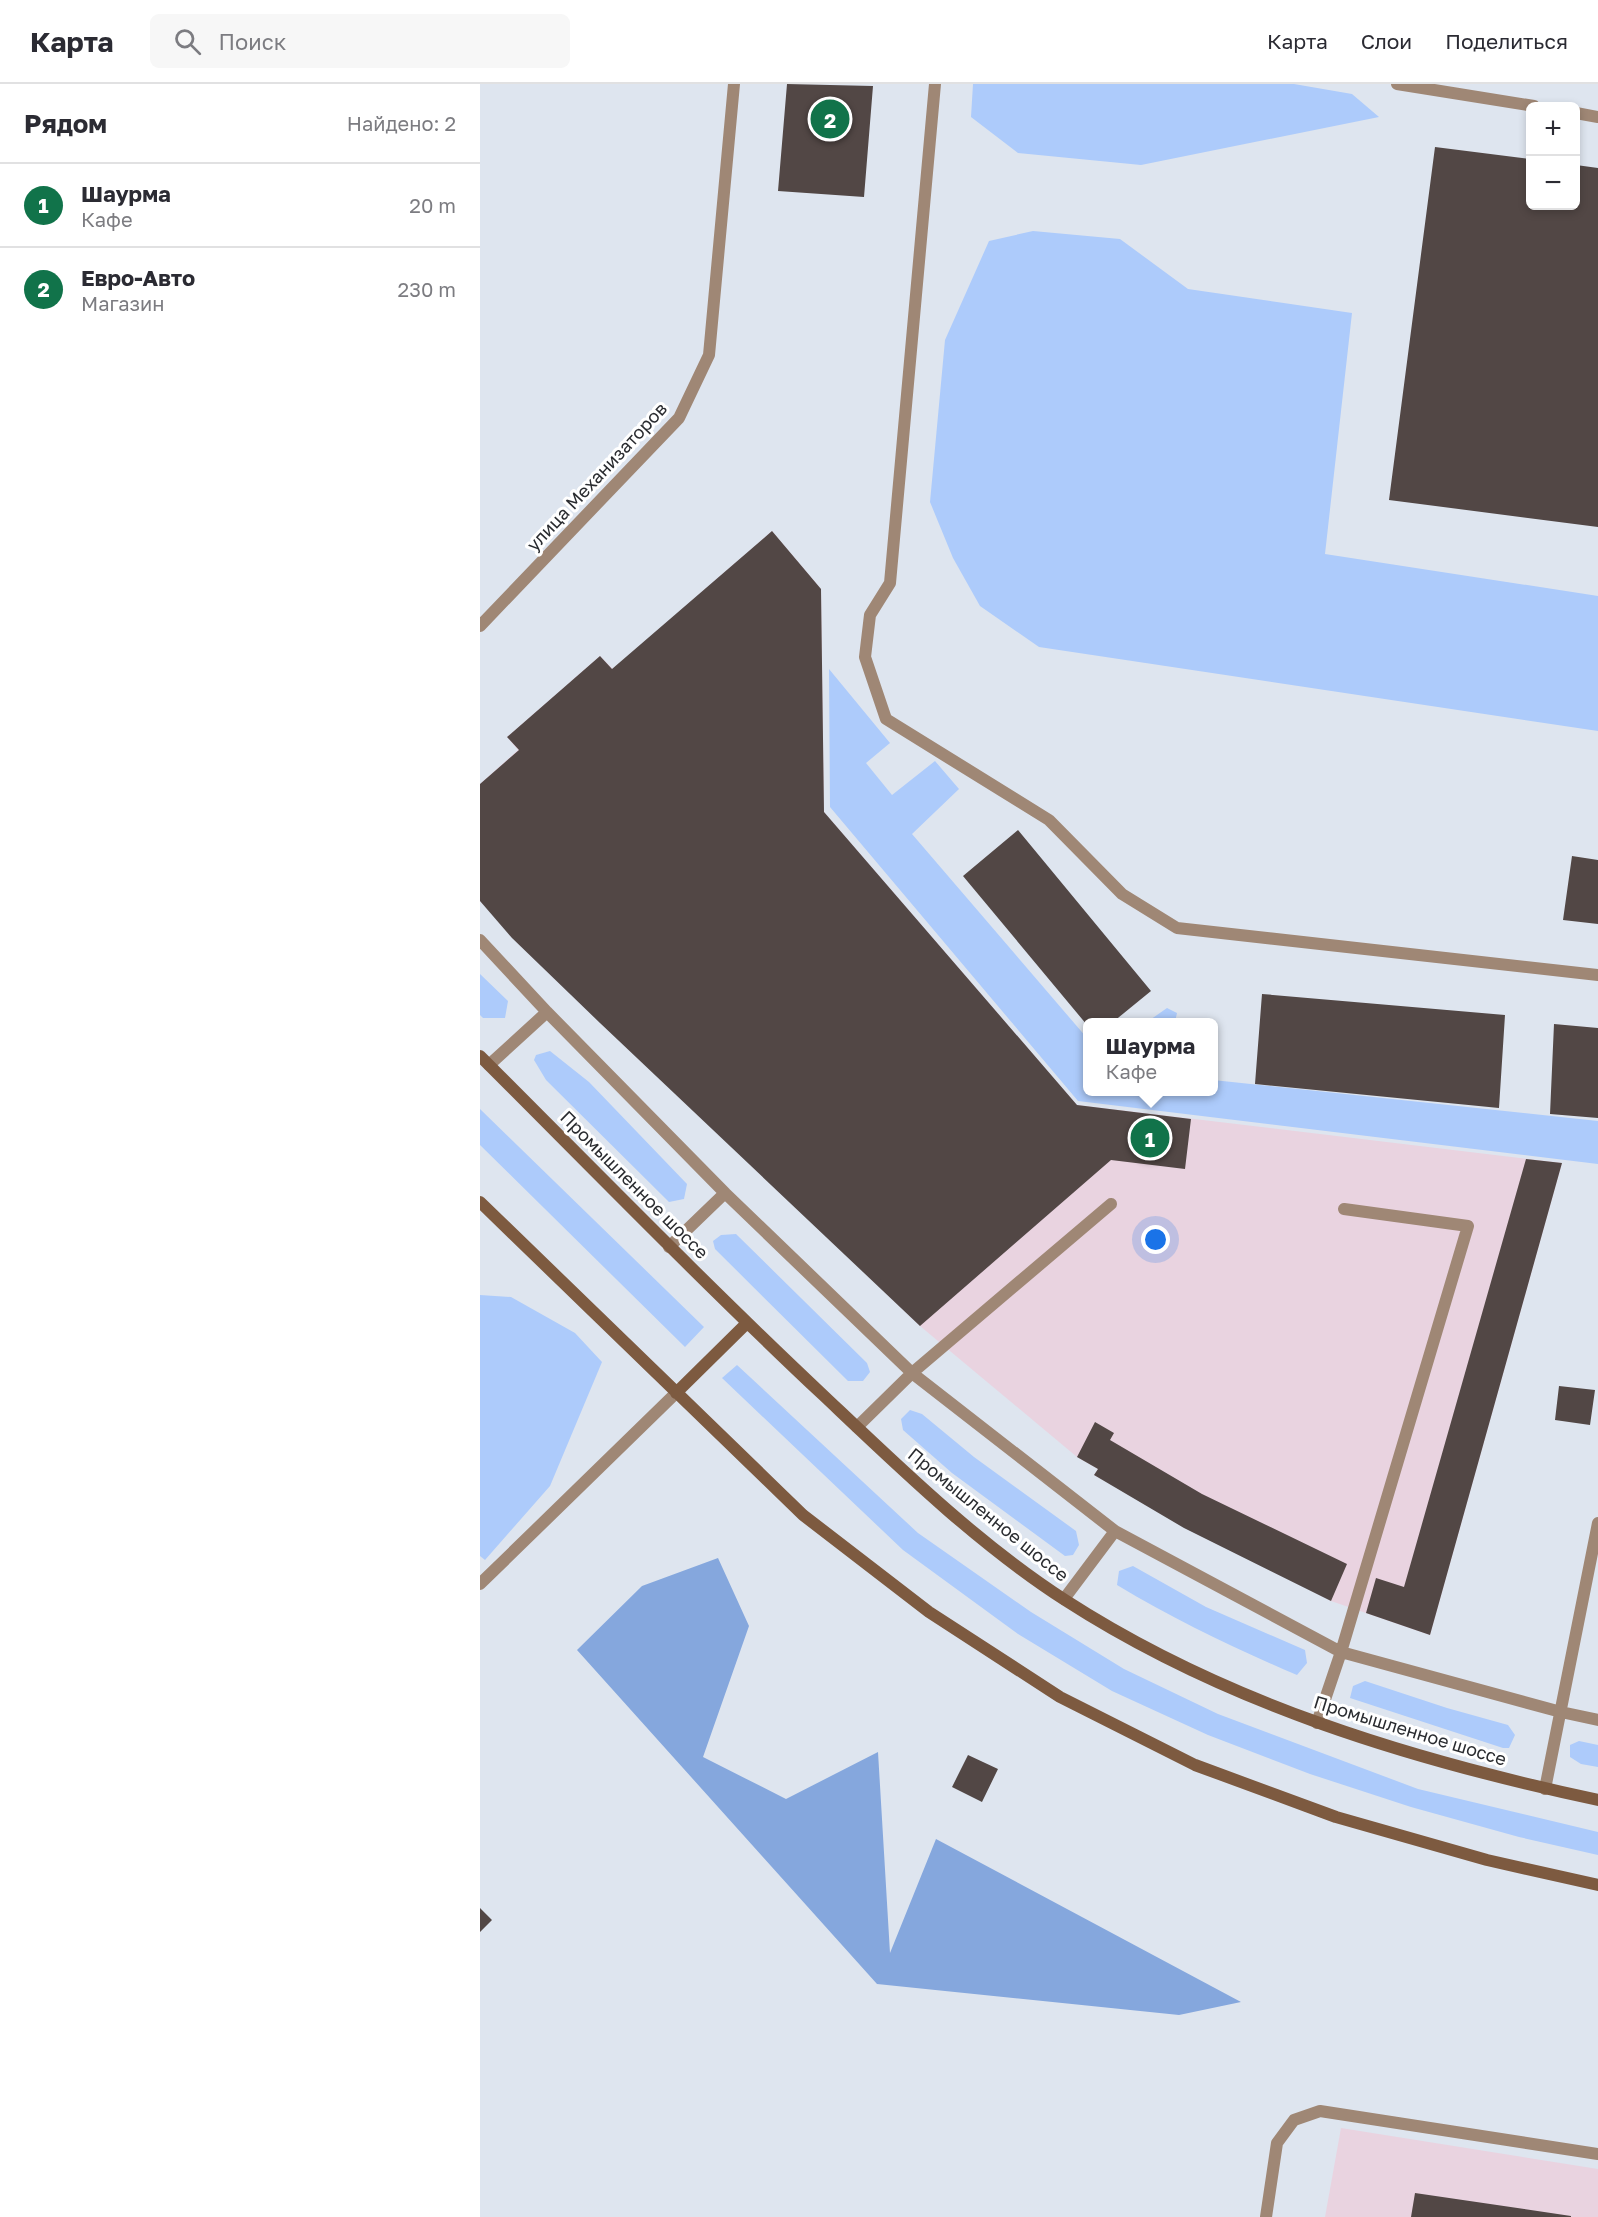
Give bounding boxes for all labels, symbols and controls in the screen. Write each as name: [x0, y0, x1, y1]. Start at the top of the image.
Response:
search box: [150, 14, 570, 68]
text: Карта: [30, 25, 114, 58]
icon: search: [171, 25, 204, 58]
text: Поиск: [219, 28, 286, 55]
text: Карта: [1267, 28, 1328, 54]
text: Слои: [1361, 28, 1412, 54]
text: Поделиться: [1445, 28, 1568, 54]
pin: 2: [810, 96, 850, 141]
map controls: [1526, 102, 1580, 210]
button: +: [1526, 102, 1580, 156]
text: Рядом: [24, 108, 107, 139]
text: Найдено: 2: [347, 111, 456, 135]
button: −: [1526, 156, 1580, 210]
text: Шаурма: [81, 180, 171, 207]
text: 1: [38, 193, 49, 217]
text: 20 m: [409, 193, 456, 217]
text: Кафе: [81, 207, 133, 231]
text: Евро-Авто: [81, 264, 195, 291]
text: 2: [37, 277, 50, 301]
text: 230 m: [398, 277, 456, 301]
text: Магазин: [81, 291, 165, 315]
street label: улица Механизаторов: [522, 397, 671, 555]
popup: [1083, 1018, 1218, 1096]
text: Шаурма: [1106, 1032, 1195, 1059]
text: Кафе: [1106, 1059, 1157, 1083]
street label: Промышленное шоссе: [556, 1106, 713, 1263]
pin: 1: [1130, 1116, 1170, 1160]
your location: [1141, 1225, 1170, 1254]
street label: Промышленное шоссе: [904, 1443, 1073, 1586]
street label: Промышленное шоссе: [1311, 1690, 1509, 1770]

